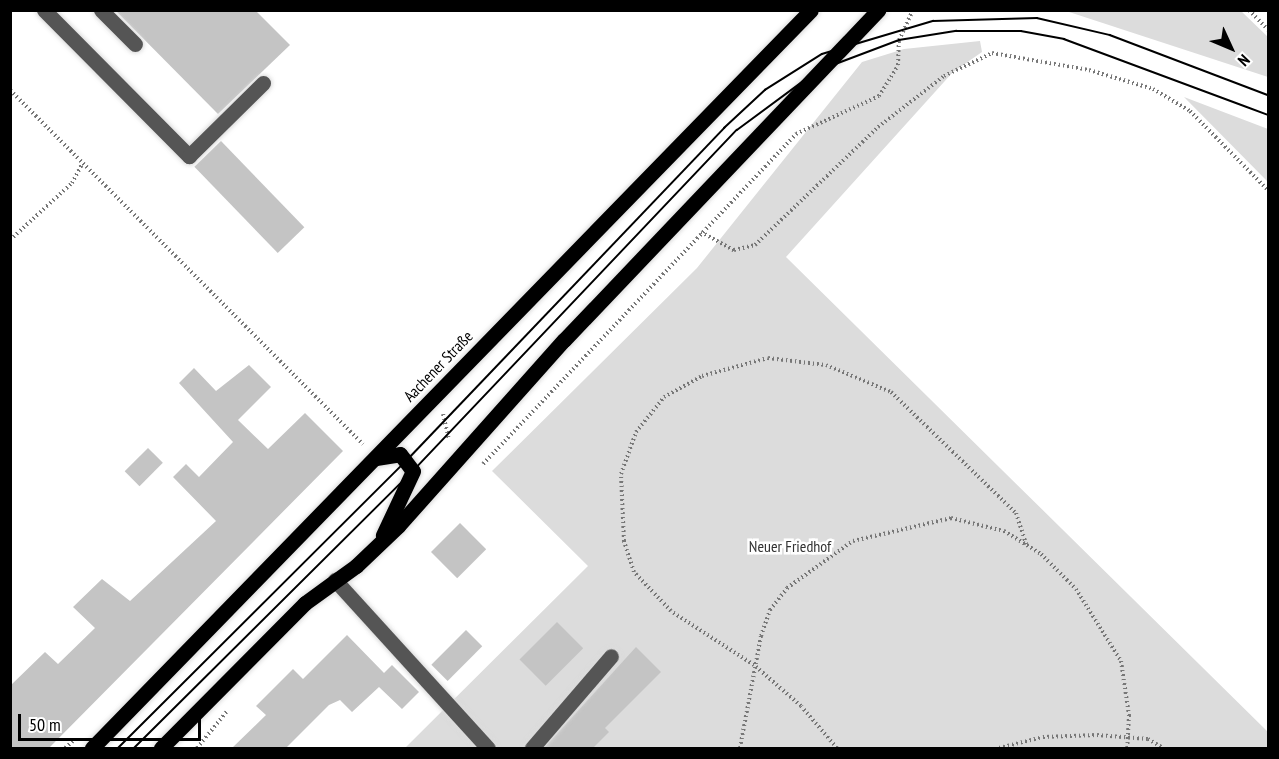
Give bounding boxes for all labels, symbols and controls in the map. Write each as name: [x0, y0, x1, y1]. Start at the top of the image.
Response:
north arrow: [1201, 18, 1261, 78]
text: N: [1234, 50, 1254, 71]
street label: Aachener Straße: [399, 327, 477, 405]
park label: Neuer Friedhof: [749, 536, 831, 556]
scale bar: [21, 702, 204, 740]
text: 50 m: [29, 713, 61, 736]

